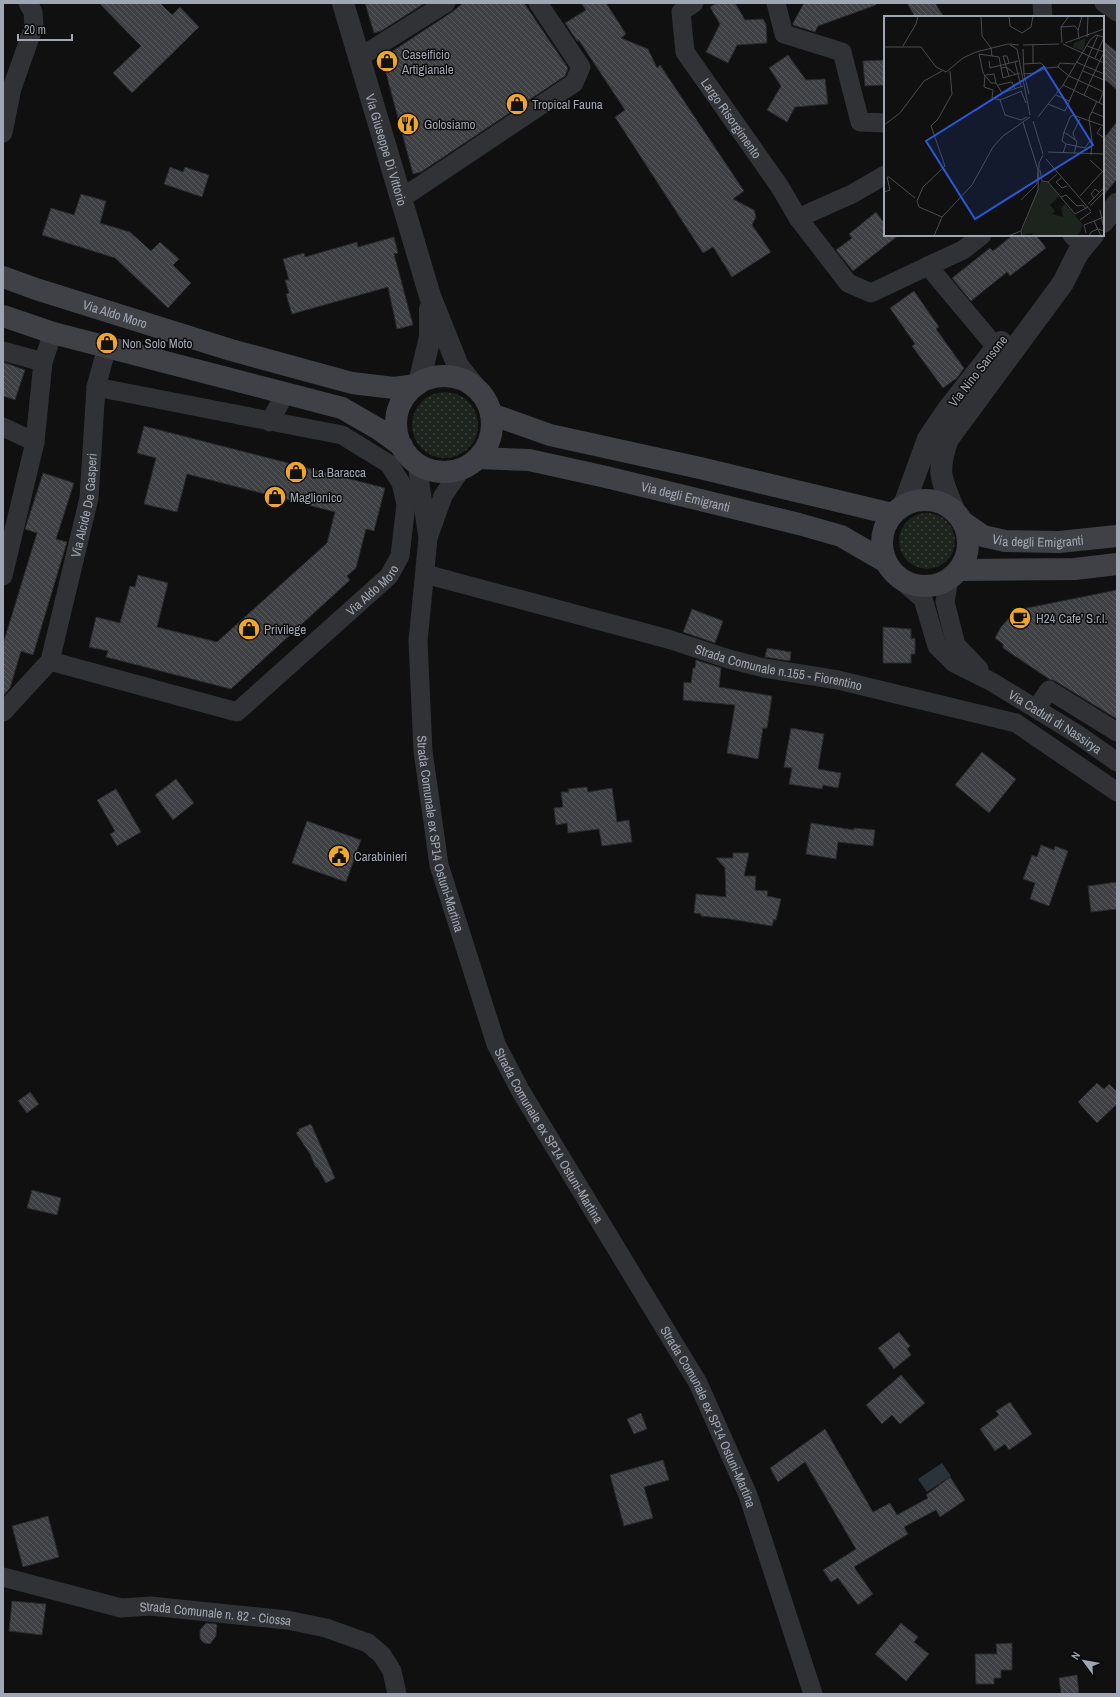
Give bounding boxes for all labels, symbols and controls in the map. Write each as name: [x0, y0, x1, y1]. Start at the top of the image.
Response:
scale bar: [18, 16, 72, 42]
inset map: [884, 16, 1104, 236]
text: 20 m: [24, 22, 46, 38]
place label: Caseificio Artigianale: [401, 46, 454, 78]
shop icon: Caseificio Artigianale: [374, 48, 400, 74]
street label: Largo Risorgimento: [698, 75, 766, 162]
shop icon: Tropical Fauna: [504, 91, 530, 117]
street label: Via Giuseppe Di Vittorio: [362, 92, 411, 208]
place label: Tropical Fauna: [532, 96, 603, 113]
restaurant icon: Golosiamo: [395, 111, 421, 137]
place label: Golosiamo: [424, 116, 476, 133]
street label: Via Aldo Moro: [81, 296, 150, 332]
shop icon: Non Solo Moto: [94, 330, 120, 356]
street label: Via Nino Sansone: [945, 332, 1011, 410]
place label: Non Solo Moto: [122, 335, 193, 352]
street label: Via Alcide De Gasperi: [67, 453, 100, 559]
shop icon: La Baracca: [283, 459, 309, 485]
place label: La Baracca: [312, 464, 366, 481]
street label: Via degli Emigranti: [639, 477, 732, 515]
shop icon: Maglionico: [262, 484, 288, 510]
place label: Maglionico: [290, 489, 342, 506]
street label: Via degli Emigranti: [991, 530, 1084, 551]
street label: Via Aldo Moro: [342, 562, 402, 619]
cafe icon: H24 Cafe' S.r.l.: [1007, 605, 1033, 631]
place label: H24 Cafe' S.r.l.: [1036, 610, 1107, 627]
shop icon: Privilege: [236, 616, 262, 642]
place label: Privilege: [264, 621, 306, 638]
street label: Strada Comunale n.155 - Fiorentino: [693, 640, 864, 694]
street label: Via Caduti di Nassirya: [1005, 686, 1105, 757]
street label: Strada Comunale ex SP14 Ostuni-Martina: [414, 735, 468, 934]
public building icon: Carabinieri: [326, 843, 352, 869]
place label: Carabinieri: [354, 848, 407, 865]
street label: Strada Comunale ex SP14 Ostuni-Martina: [491, 1045, 607, 1226]
street label: Strada Comunale ex SP14 Ostuni-Martina: [657, 1323, 760, 1510]
street label: Strada Comunale n. 82 - Ciossa: [139, 1597, 293, 1629]
north arrow: [1064, 1641, 1104, 1681]
text: N: [1068, 1649, 1083, 1662]

